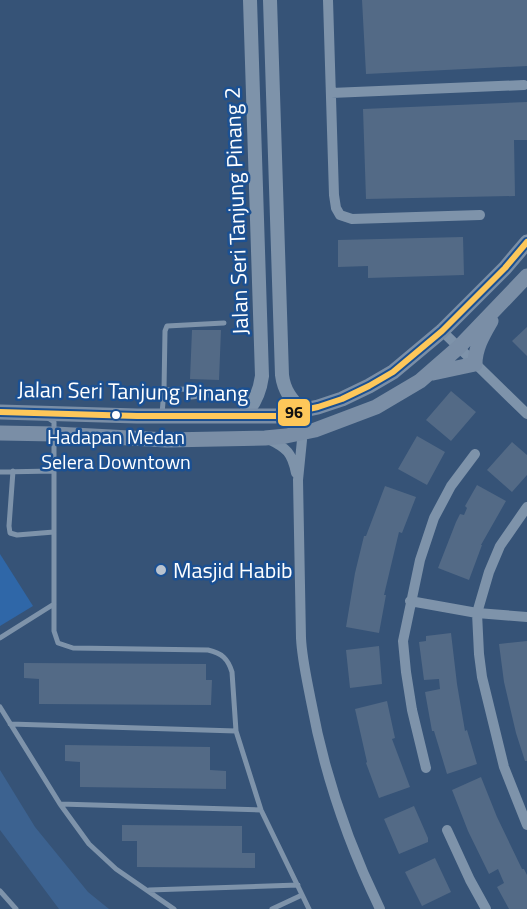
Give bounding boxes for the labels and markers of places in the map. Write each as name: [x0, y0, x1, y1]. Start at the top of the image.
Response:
marker: Hadapan Medan Selera Downtown: [110, 409, 122, 421]
place label: Hadapan Medan Selera Downtown: [41, 421, 191, 477]
place label: Masjid Habib: [173, 553, 293, 587]
marker: Masjid Habib: [154, 563, 168, 577]

